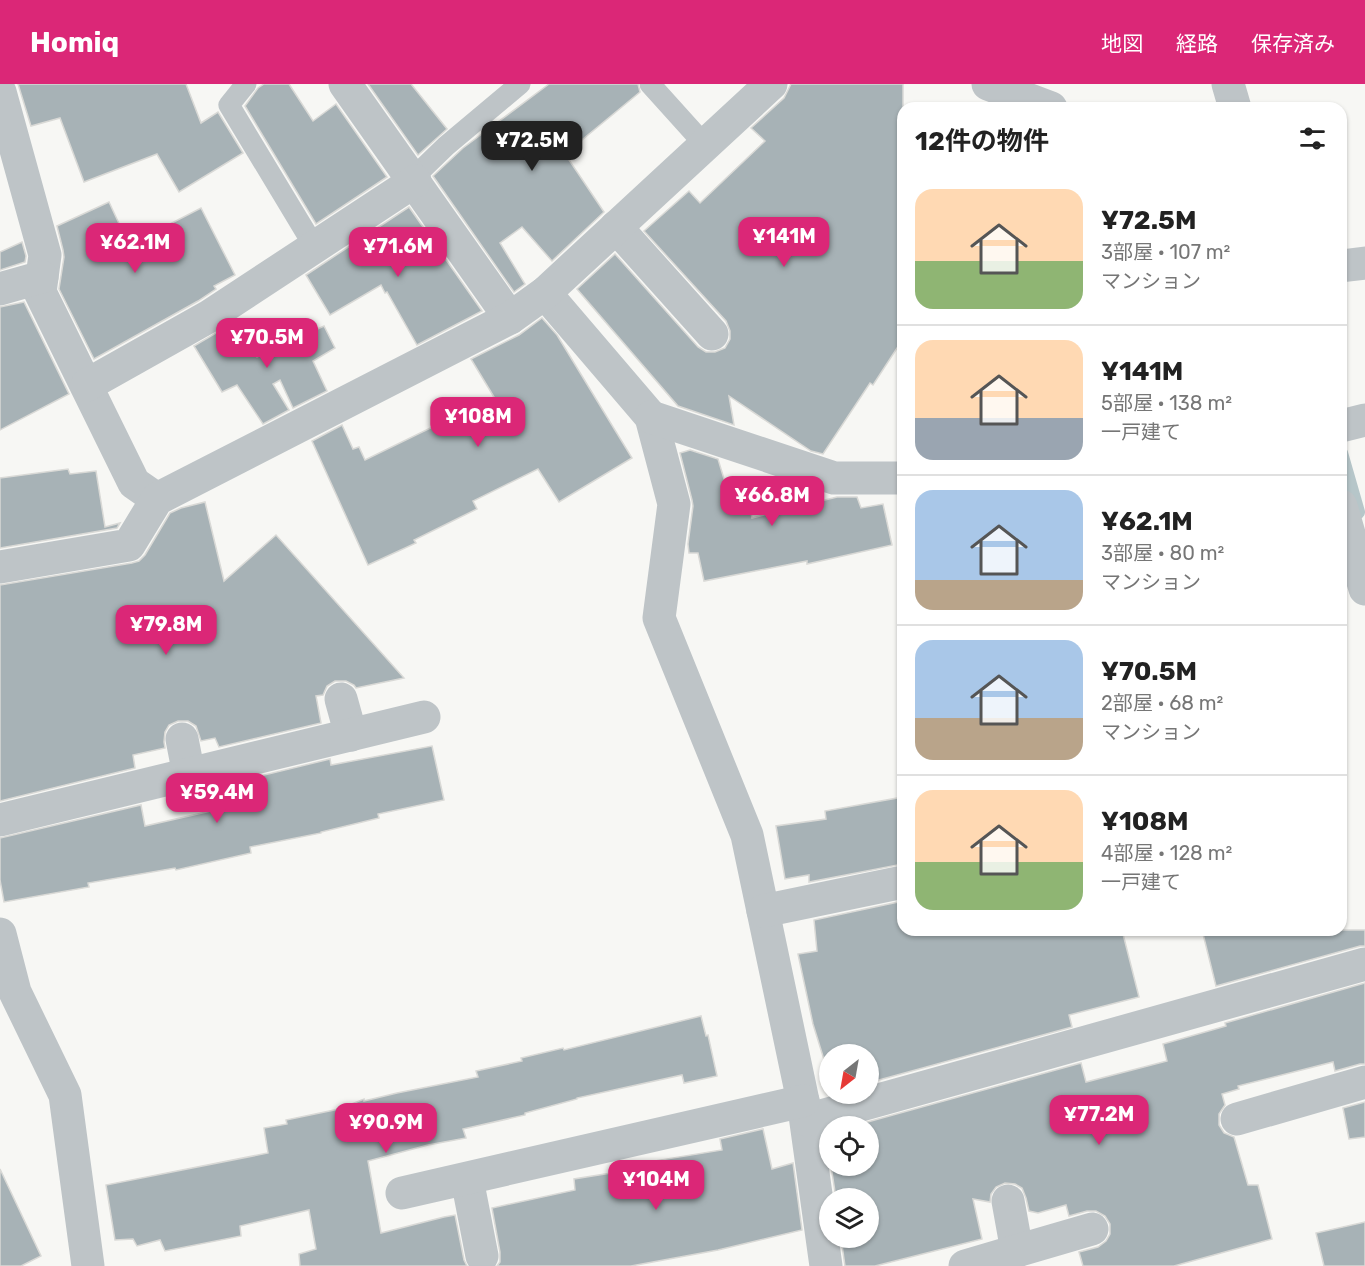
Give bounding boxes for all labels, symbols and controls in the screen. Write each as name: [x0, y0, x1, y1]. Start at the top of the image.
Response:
text: Homiq: [30, 26, 119, 59]
text: 地図: [1101, 31, 1143, 56]
text: 経路: [1176, 31, 1218, 56]
text: 保存済み: [1251, 31, 1335, 56]
pin: ¥72.5M: [483, 121, 581, 172]
icon: filters: [1296, 122, 1329, 155]
text: 12件の物件: [915, 126, 1049, 157]
text: ¥72.5M: [495, 128, 569, 152]
text: ¥72.5M: [1101, 205, 1196, 236]
icon: home: [963, 213, 1035, 285]
pin: ¥141M: [742, 217, 826, 268]
pin: ¥62.1M: [86, 223, 184, 274]
text: ¥141M: [752, 224, 816, 248]
pin: ¥71.6M: [349, 227, 447, 278]
text: ¥62.1M: [100, 230, 170, 254]
text: ¥71.6M: [363, 234, 433, 258]
text: 3部屋 · 107 m²: [1101, 240, 1230, 264]
text: マンション: [1101, 269, 1201, 293]
pin: ¥70.5M: [218, 318, 316, 369]
text: ¥70.5M: [230, 325, 304, 349]
text: ¥141M: [1101, 356, 1183, 387]
icon: home: [963, 364, 1035, 436]
text: 5部屋 · 138 m²: [1101, 391, 1232, 415]
pin: ¥108M: [436, 397, 520, 448]
text: ¥108M: [444, 404, 512, 428]
text: 一戸建て: [1101, 420, 1181, 444]
pin: ¥66.8M: [723, 476, 821, 527]
text: ¥66.8M: [734, 483, 810, 507]
text: ¥62.1M: [1101, 506, 1193, 537]
icon: home: [963, 514, 1035, 586]
text: 3部屋 · 80 m²: [1101, 541, 1224, 565]
text: マンション: [1101, 570, 1201, 594]
pin: ¥79.8M: [117, 605, 215, 656]
text: ¥79.8M: [130, 612, 202, 636]
text: ¥70.5M: [1101, 656, 1197, 687]
icon: home: [963, 664, 1035, 736]
text: 2部屋 · 68 m²: [1101, 691, 1223, 715]
text: マンション: [1101, 720, 1201, 744]
pin: ¥59.4M: [168, 773, 266, 824]
text: ¥59.4M: [180, 780, 254, 804]
text: ¥108M: [1101, 806, 1189, 837]
icon: home: [963, 814, 1035, 886]
text: 4部屋 · 128 m²: [1101, 841, 1232, 865]
text: 一戸建て: [1101, 870, 1181, 894]
north arrow: [819, 1044, 879, 1104]
map controls: [819, 1044, 879, 1248]
pin: ¥77.2M: [1050, 1095, 1148, 1146]
text: ¥77.2M: [1064, 1102, 1134, 1126]
pin: ¥90.9M: [337, 1103, 435, 1154]
text: ¥90.9M: [349, 1110, 423, 1134]
button: locate: [819, 1116, 879, 1176]
pin: ¥104M: [614, 1160, 698, 1211]
text: ¥104M: [622, 1167, 690, 1191]
button: layers: [819, 1188, 879, 1248]

